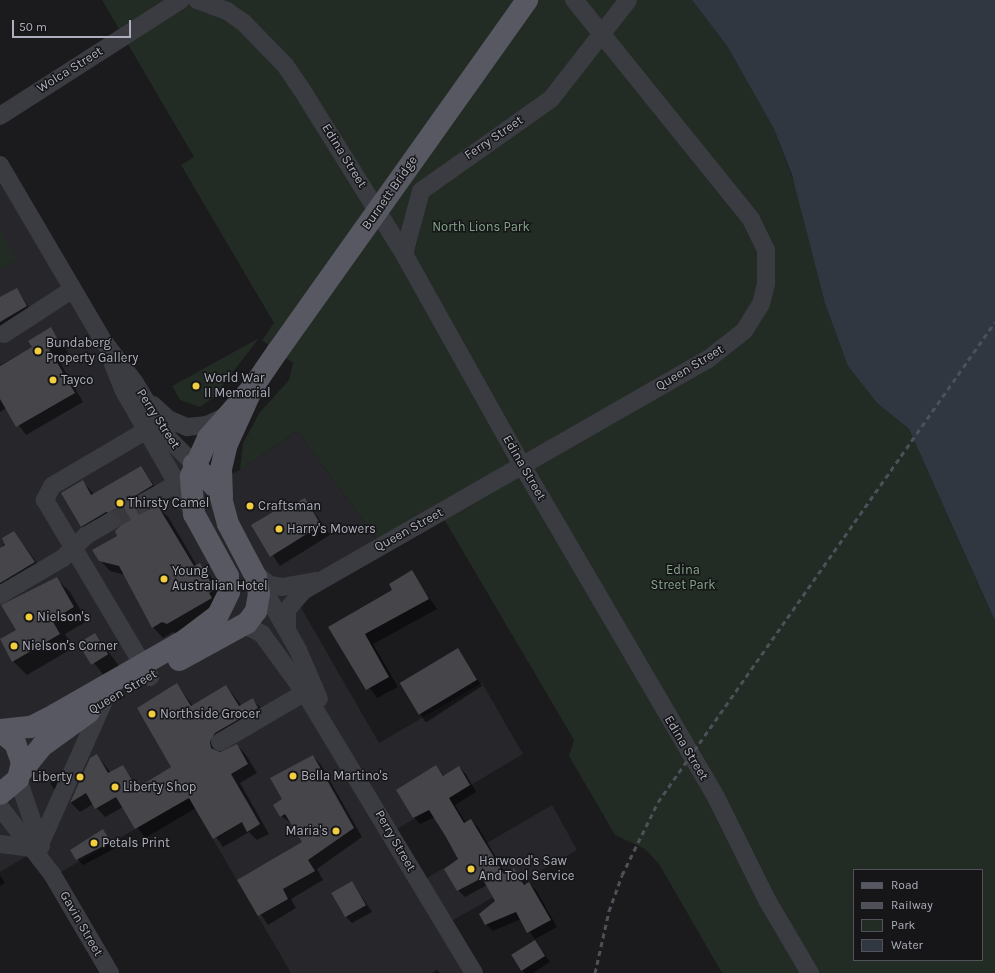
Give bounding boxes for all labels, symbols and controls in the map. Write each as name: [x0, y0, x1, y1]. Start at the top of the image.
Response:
scale bar: [14, 12, 133, 38]
text: 50 m: [19, 20, 47, 34]
street label: Wolca Street: [34, 44, 106, 96]
street label: Ferry Street: [462, 113, 526, 163]
street label: Edina Street: [318, 121, 370, 191]
street label: Burnett Bridge: [359, 153, 421, 233]
park label: North Lions Park: [432, 219, 530, 235]
place label: Bundaberg Property Gallery: [46, 336, 138, 367]
street label: Queen Street: [653, 342, 727, 394]
marker: Bundaberg Property Gallery: [33, 346, 43, 356]
place label: World War II Memorial: [204, 371, 271, 402]
place label: Tayco: [61, 372, 93, 388]
marker: Tayco: [48, 375, 58, 385]
marker: World War II Memorial: [191, 381, 201, 391]
street label: Perry Street: [133, 386, 183, 452]
street label: Edina Street: [499, 433, 549, 503]
place label: Thirsty Camel: [128, 495, 209, 511]
marker: Thirsty Camel: [115, 498, 125, 508]
place label: Craftsman: [258, 498, 321, 514]
marker: Craftsman: [245, 501, 255, 511]
street label: Queen Street: [372, 505, 446, 555]
place label: Harry's Mowers: [287, 521, 376, 537]
marker: Harry's Mowers: [274, 524, 284, 534]
park label: Edina Street Park: [650, 563, 716, 594]
place label: Young Australian Hotel: [172, 564, 268, 595]
marker: Young Australian Hotel: [159, 574, 169, 584]
place label: Nielson's: [37, 609, 90, 625]
marker: Nielson's: [24, 612, 34, 622]
place label: Nielson's Corner: [22, 638, 118, 654]
marker: Nielson's Corner: [9, 641, 19, 651]
street label: Queen Street: [86, 666, 160, 718]
place label: Northside Grocer: [160, 706, 260, 722]
marker: Northside Grocer: [147, 709, 157, 719]
street label: Edina Street: [661, 713, 711, 783]
place label: Bella Martino's: [301, 768, 388, 784]
place label: Liberty: [32, 769, 72, 785]
marker: Bella Martino's: [288, 771, 298, 781]
marker: Liberty: [75, 772, 85, 782]
place label: Liberty Shop: [123, 779, 196, 795]
marker: Liberty Shop: [110, 782, 120, 792]
street label: Perry Street: [371, 808, 419, 874]
place label: Maria's: [286, 823, 328, 839]
marker: Maria's: [331, 826, 341, 836]
place label: Petals Print: [102, 835, 170, 851]
marker: Petals Print: [89, 838, 99, 848]
place label: Harwood's Saw And Tool Service: [479, 854, 575, 885]
marker: Harwood's Saw And Tool Service: [466, 864, 476, 874]
legend: [853, 869, 983, 961]
text: Road: [891, 878, 919, 892]
street label: Gavin Street: [56, 889, 106, 959]
text: Railway: [891, 898, 933, 912]
text: Park: [891, 918, 915, 932]
text: Water: [891, 938, 923, 952]

